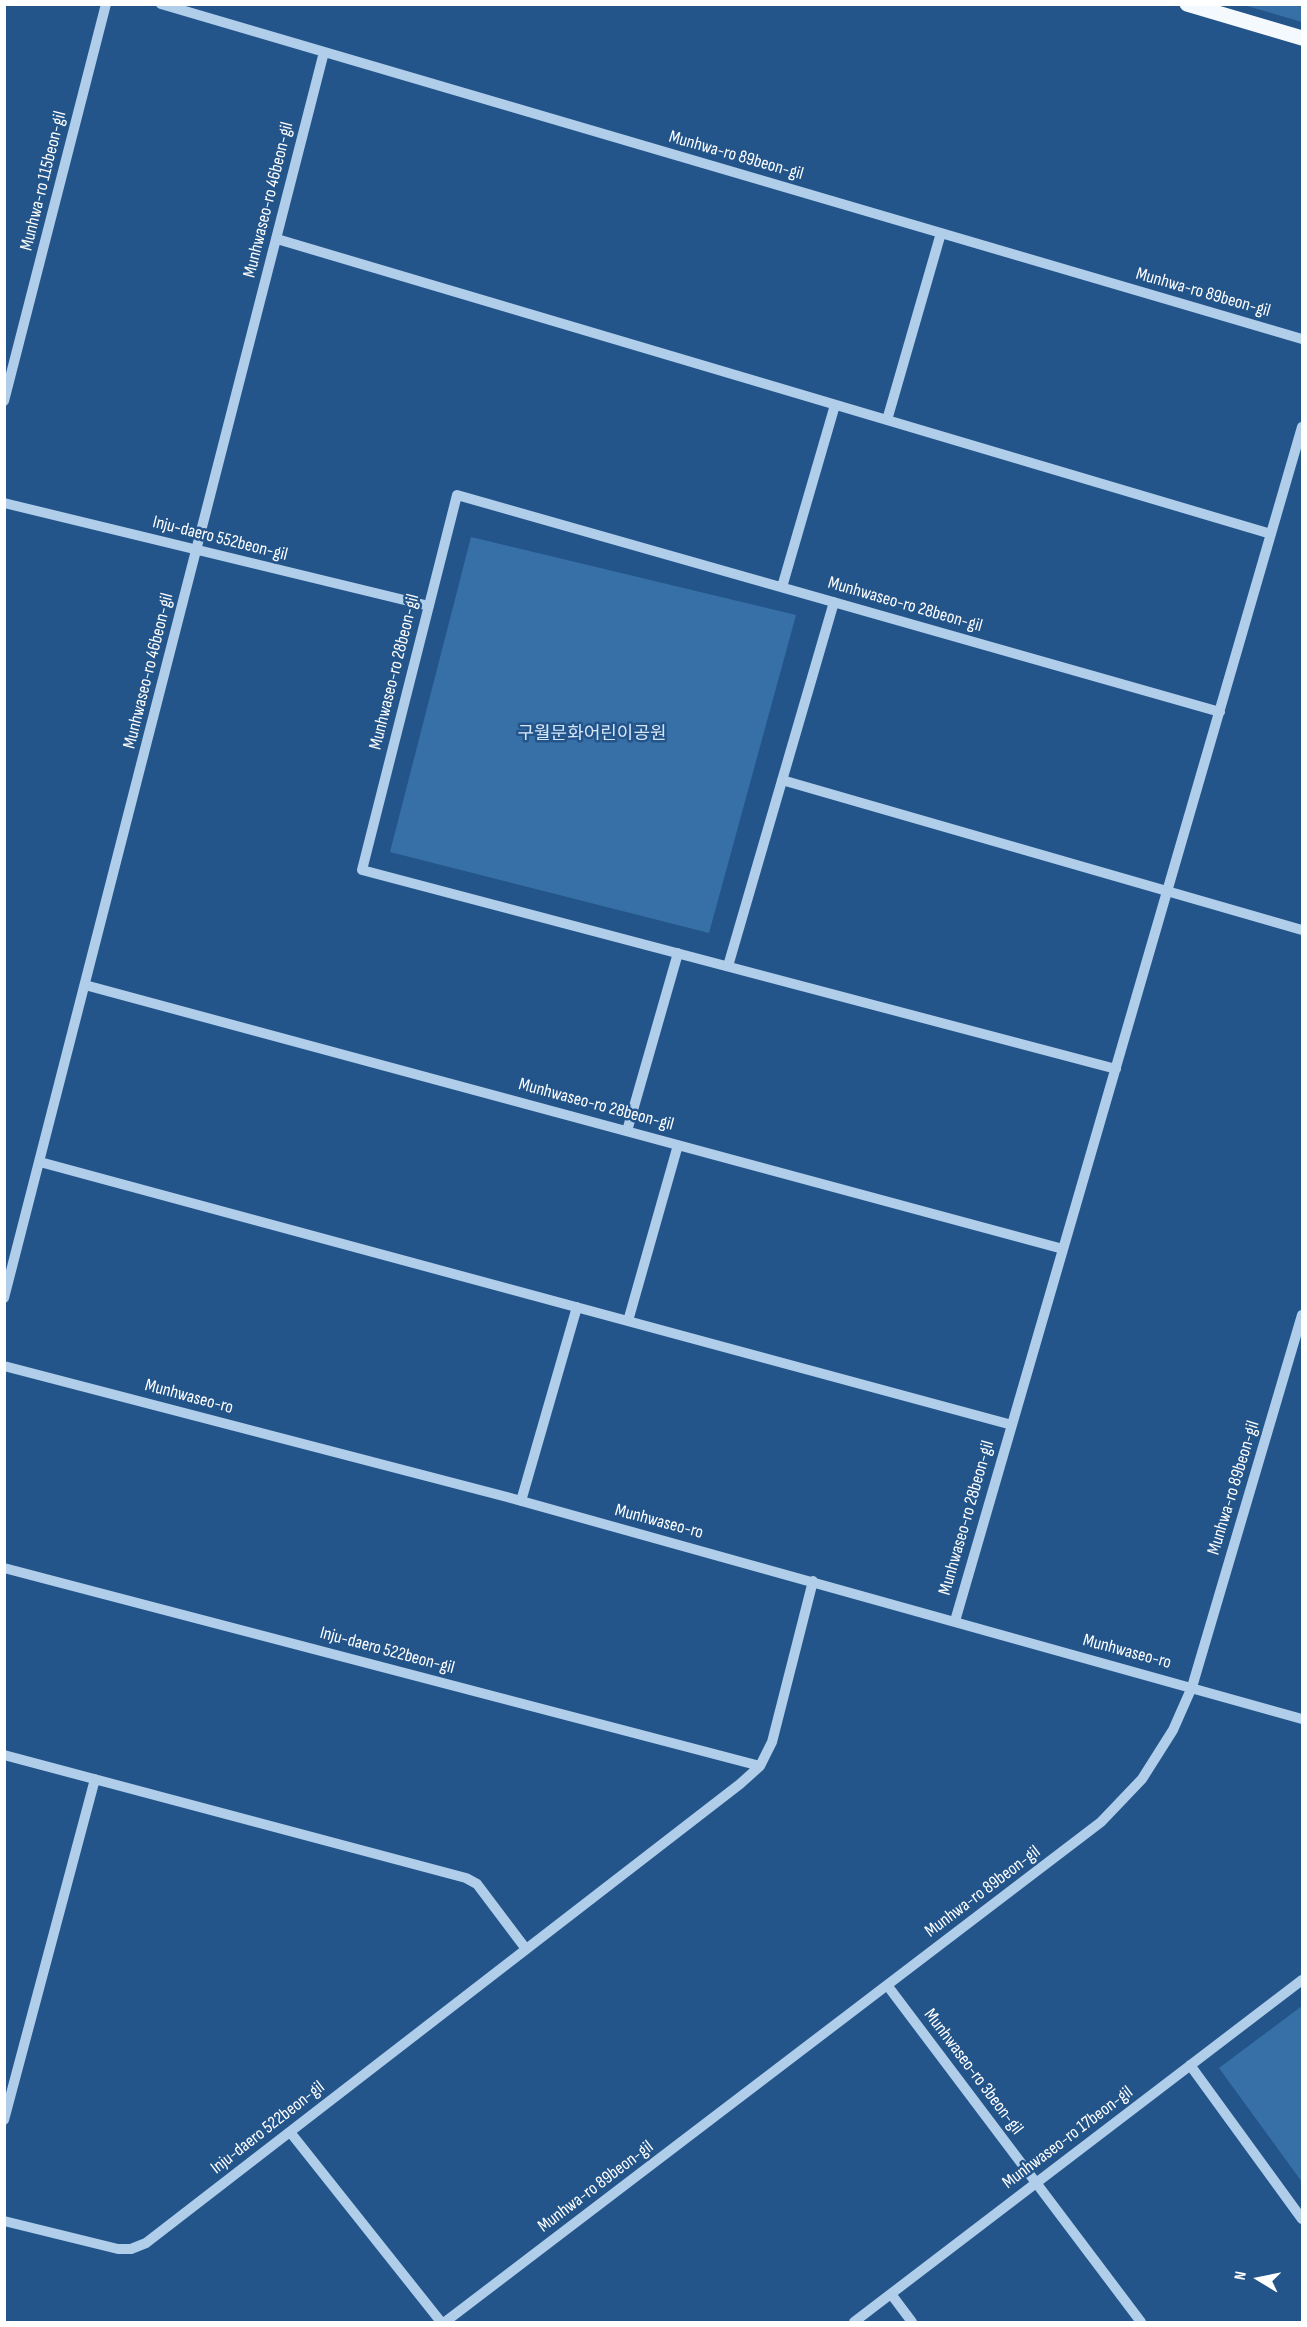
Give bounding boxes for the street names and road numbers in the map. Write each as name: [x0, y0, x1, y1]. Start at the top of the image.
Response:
street label: Munhwa-ro 115beon-gil: [16, 109, 72, 253]
street label: Munhwaseo-ro 46beon-gil: [239, 120, 299, 280]
street label: Munhwa-ro 89beon-gil: [666, 126, 806, 186]
street label: Munhwa-ro 89beon-gil: [1133, 263, 1273, 323]
street label: Inju-daero 552beon-gil: [150, 512, 290, 566]
street label: Munhwaseo-ro 28beon-gil: [825, 573, 985, 637]
street label: Munhwaseo-ro 46beon-gil: [119, 591, 179, 751]
street label: Munhwaseo-ro 28beon-gil: [365, 592, 425, 752]
street label: Munhwaseo-ro 28beon-gil: [516, 1074, 676, 1136]
street label: Munhwaseo-ro: [142, 1375, 236, 1419]
street label: Munhwa-ro 89beon-gil: [1203, 1418, 1265, 1558]
street label: Munhwaseo-ro 28beon-gil: [935, 1438, 999, 1598]
street label: Munhwaseo-ro: [612, 1500, 706, 1544]
street label: Inju-daero 522beon-gil: [317, 1623, 457, 1679]
street label: Munhwaseo-ro: [1080, 1630, 1174, 1674]
street label: Munhwa-ro 89beon-gil: [921, 1842, 1045, 1942]
street label: Munhwaseo-ro 3beon-gil: [919, 2005, 1027, 2139]
street label: Inju-daero 522beon-gil: [207, 2077, 329, 2179]
street label: Munhwaseo-ro 17beon-gil: [999, 2082, 1137, 2194]
street label: Munhwa-ro 89beon-gil: [534, 2137, 658, 2237]

